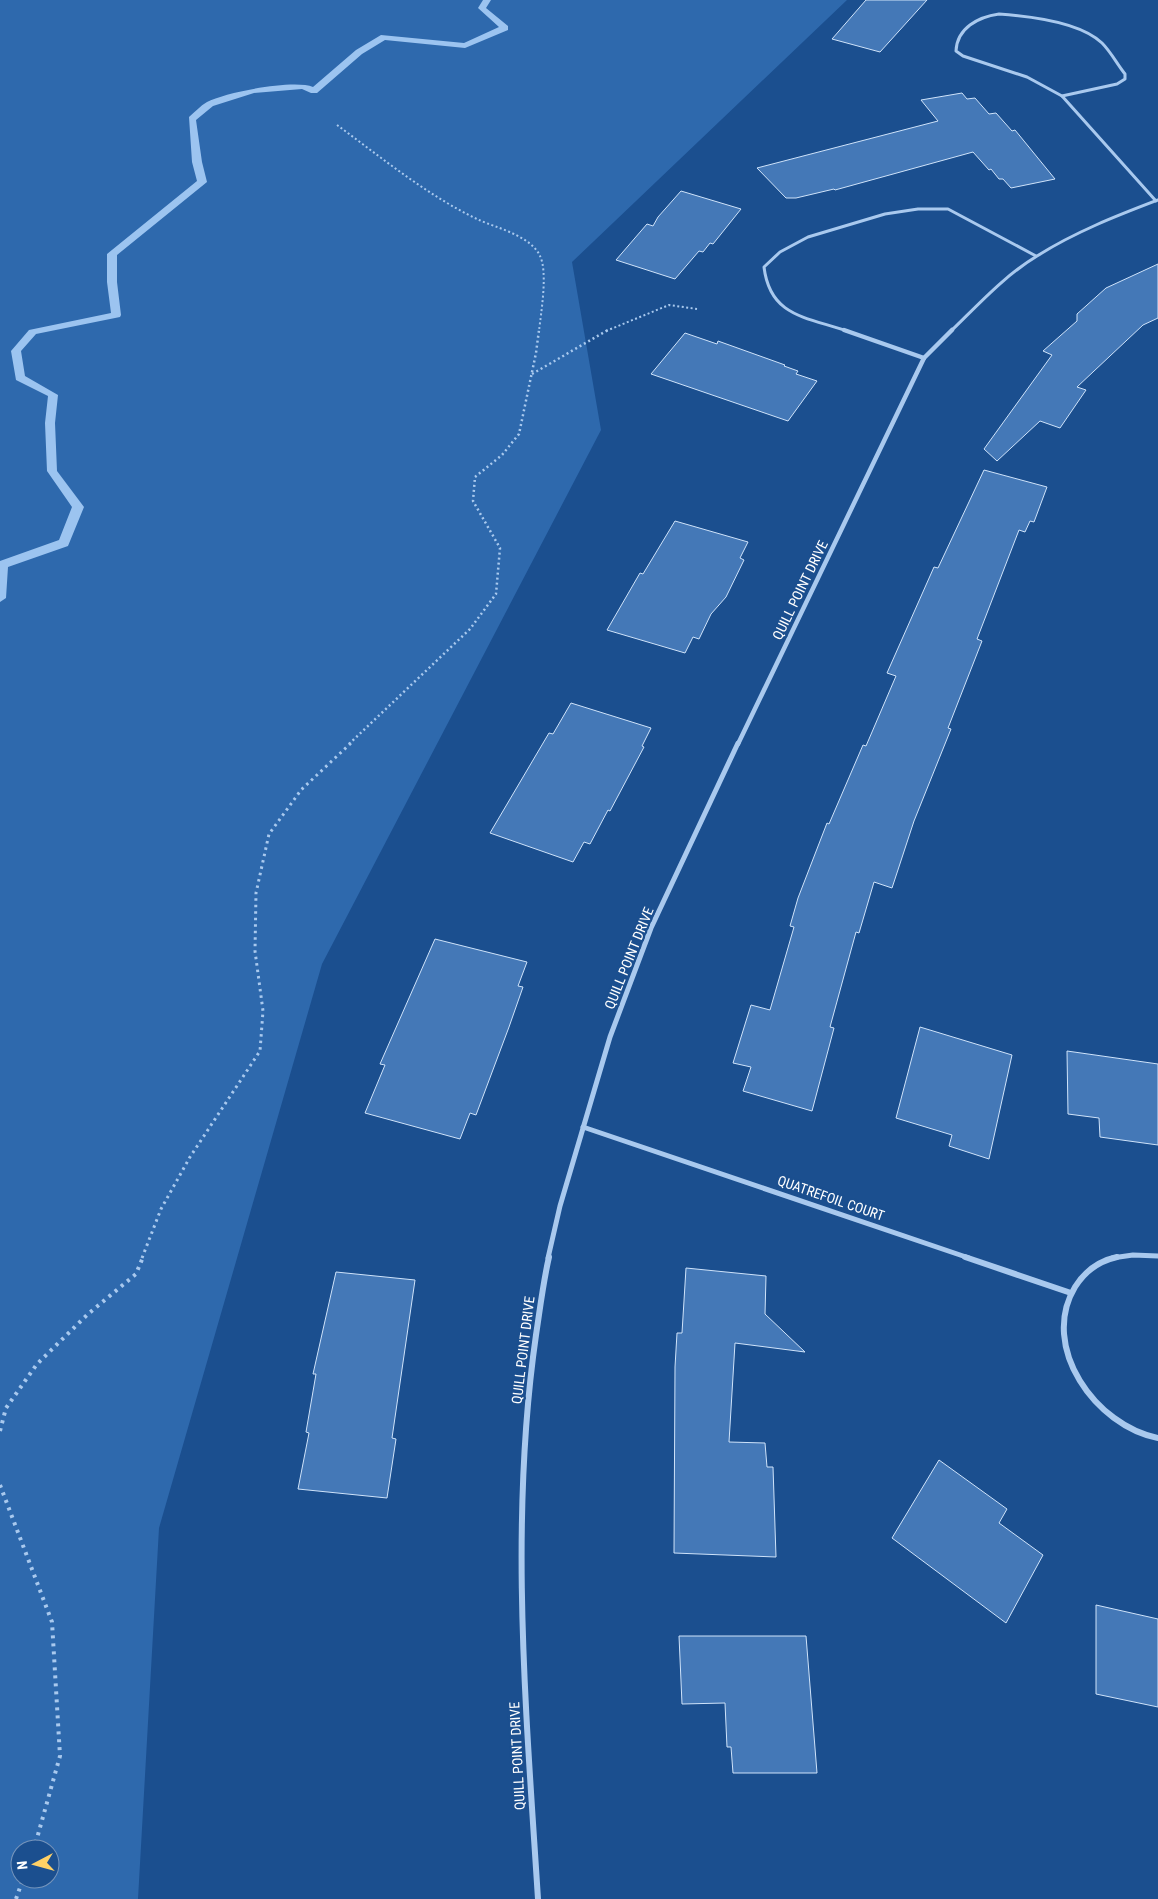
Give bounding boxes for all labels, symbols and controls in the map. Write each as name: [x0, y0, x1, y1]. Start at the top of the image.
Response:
street label: QUILL POINT DRIVE: [769, 538, 831, 642]
street label: QUILL POINT DRIVE: [601, 905, 657, 1011]
street label: QUATREFOIL COURT: [775, 1172, 887, 1224]
street label: QUILL POINT DRIVE: [508, 1295, 538, 1405]
street label: QUILL POINT DRIVE: [506, 1701, 528, 1811]
north arrow: [10, 1839, 60, 1889]
text: N: [14, 1860, 30, 1870]

